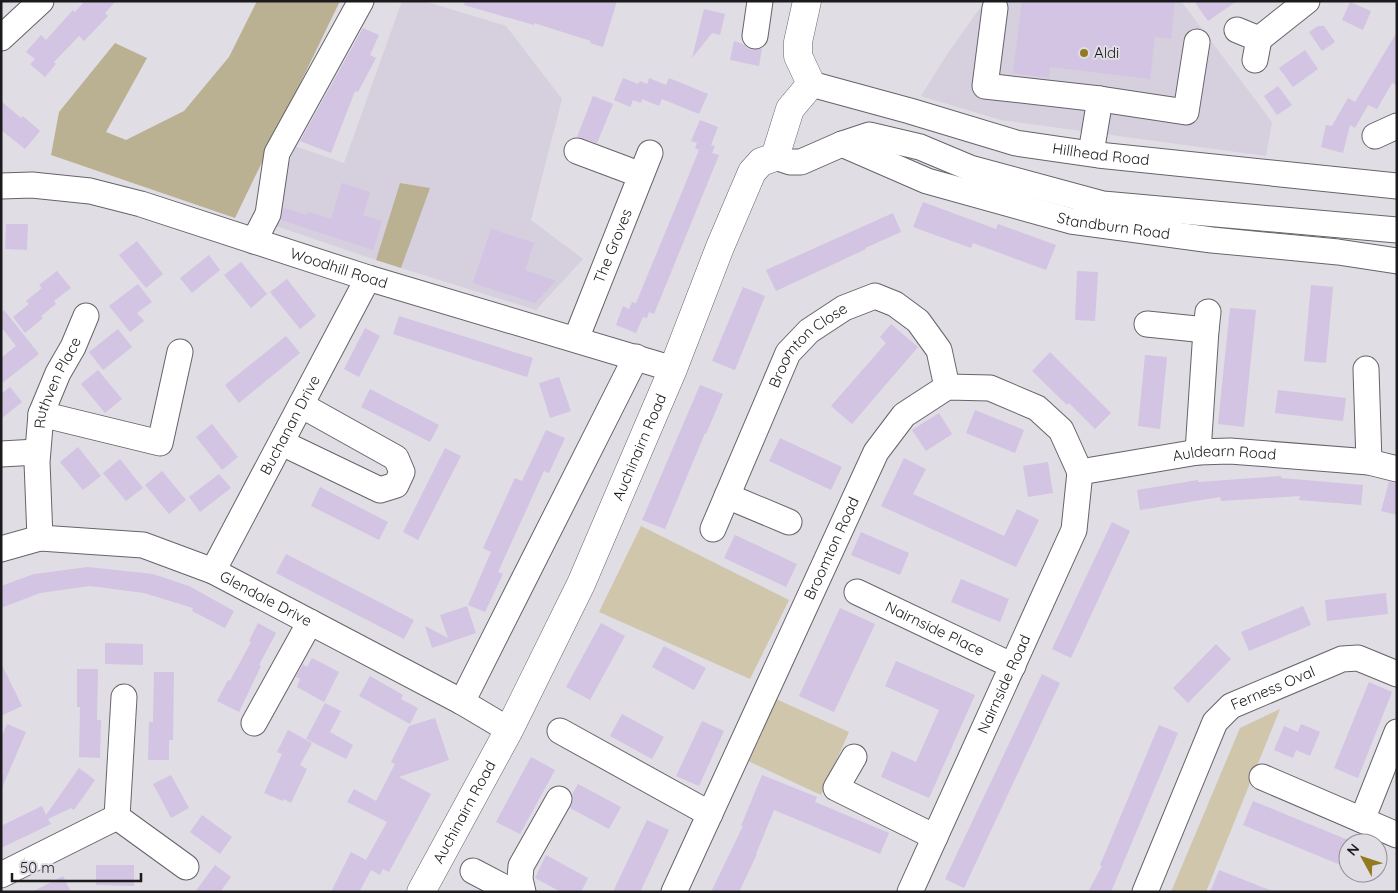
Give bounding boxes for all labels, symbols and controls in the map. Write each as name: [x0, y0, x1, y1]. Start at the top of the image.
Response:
place label: Aldi: [1094, 43, 1119, 62]
marker: Aldi: [1078, 47, 1090, 59]
street label: Hillhead Road: [1051, 138, 1150, 169]
street label: The Groves: [589, 206, 636, 286]
street label: Standburn Road: [1055, 208, 1171, 243]
street label: Woodhill Road: [288, 243, 390, 292]
street label: Broomton Close: [764, 298, 851, 391]
street label: Ruthven Place: [30, 334, 85, 429]
street label: Buchanan Drive: [255, 372, 324, 478]
street label: Auchinairn Road: [608, 391, 670, 503]
street label: Auldearn Road: [1171, 441, 1277, 465]
street label: Broomton Road: [799, 494, 863, 603]
street label: Glendale Drive: [217, 566, 315, 630]
street label: Nairnside Place: [882, 597, 988, 660]
street label: Nairnside Road: [973, 632, 1034, 737]
street label: Ferness Oval: [1228, 662, 1318, 714]
street label: Auchinairn Road: [428, 757, 500, 867]
north arrow: [1338, 833, 1388, 883]
text: N: [1343, 840, 1363, 859]
scale bar: [12, 850, 141, 882]
text: 50 m: [20, 858, 55, 877]

